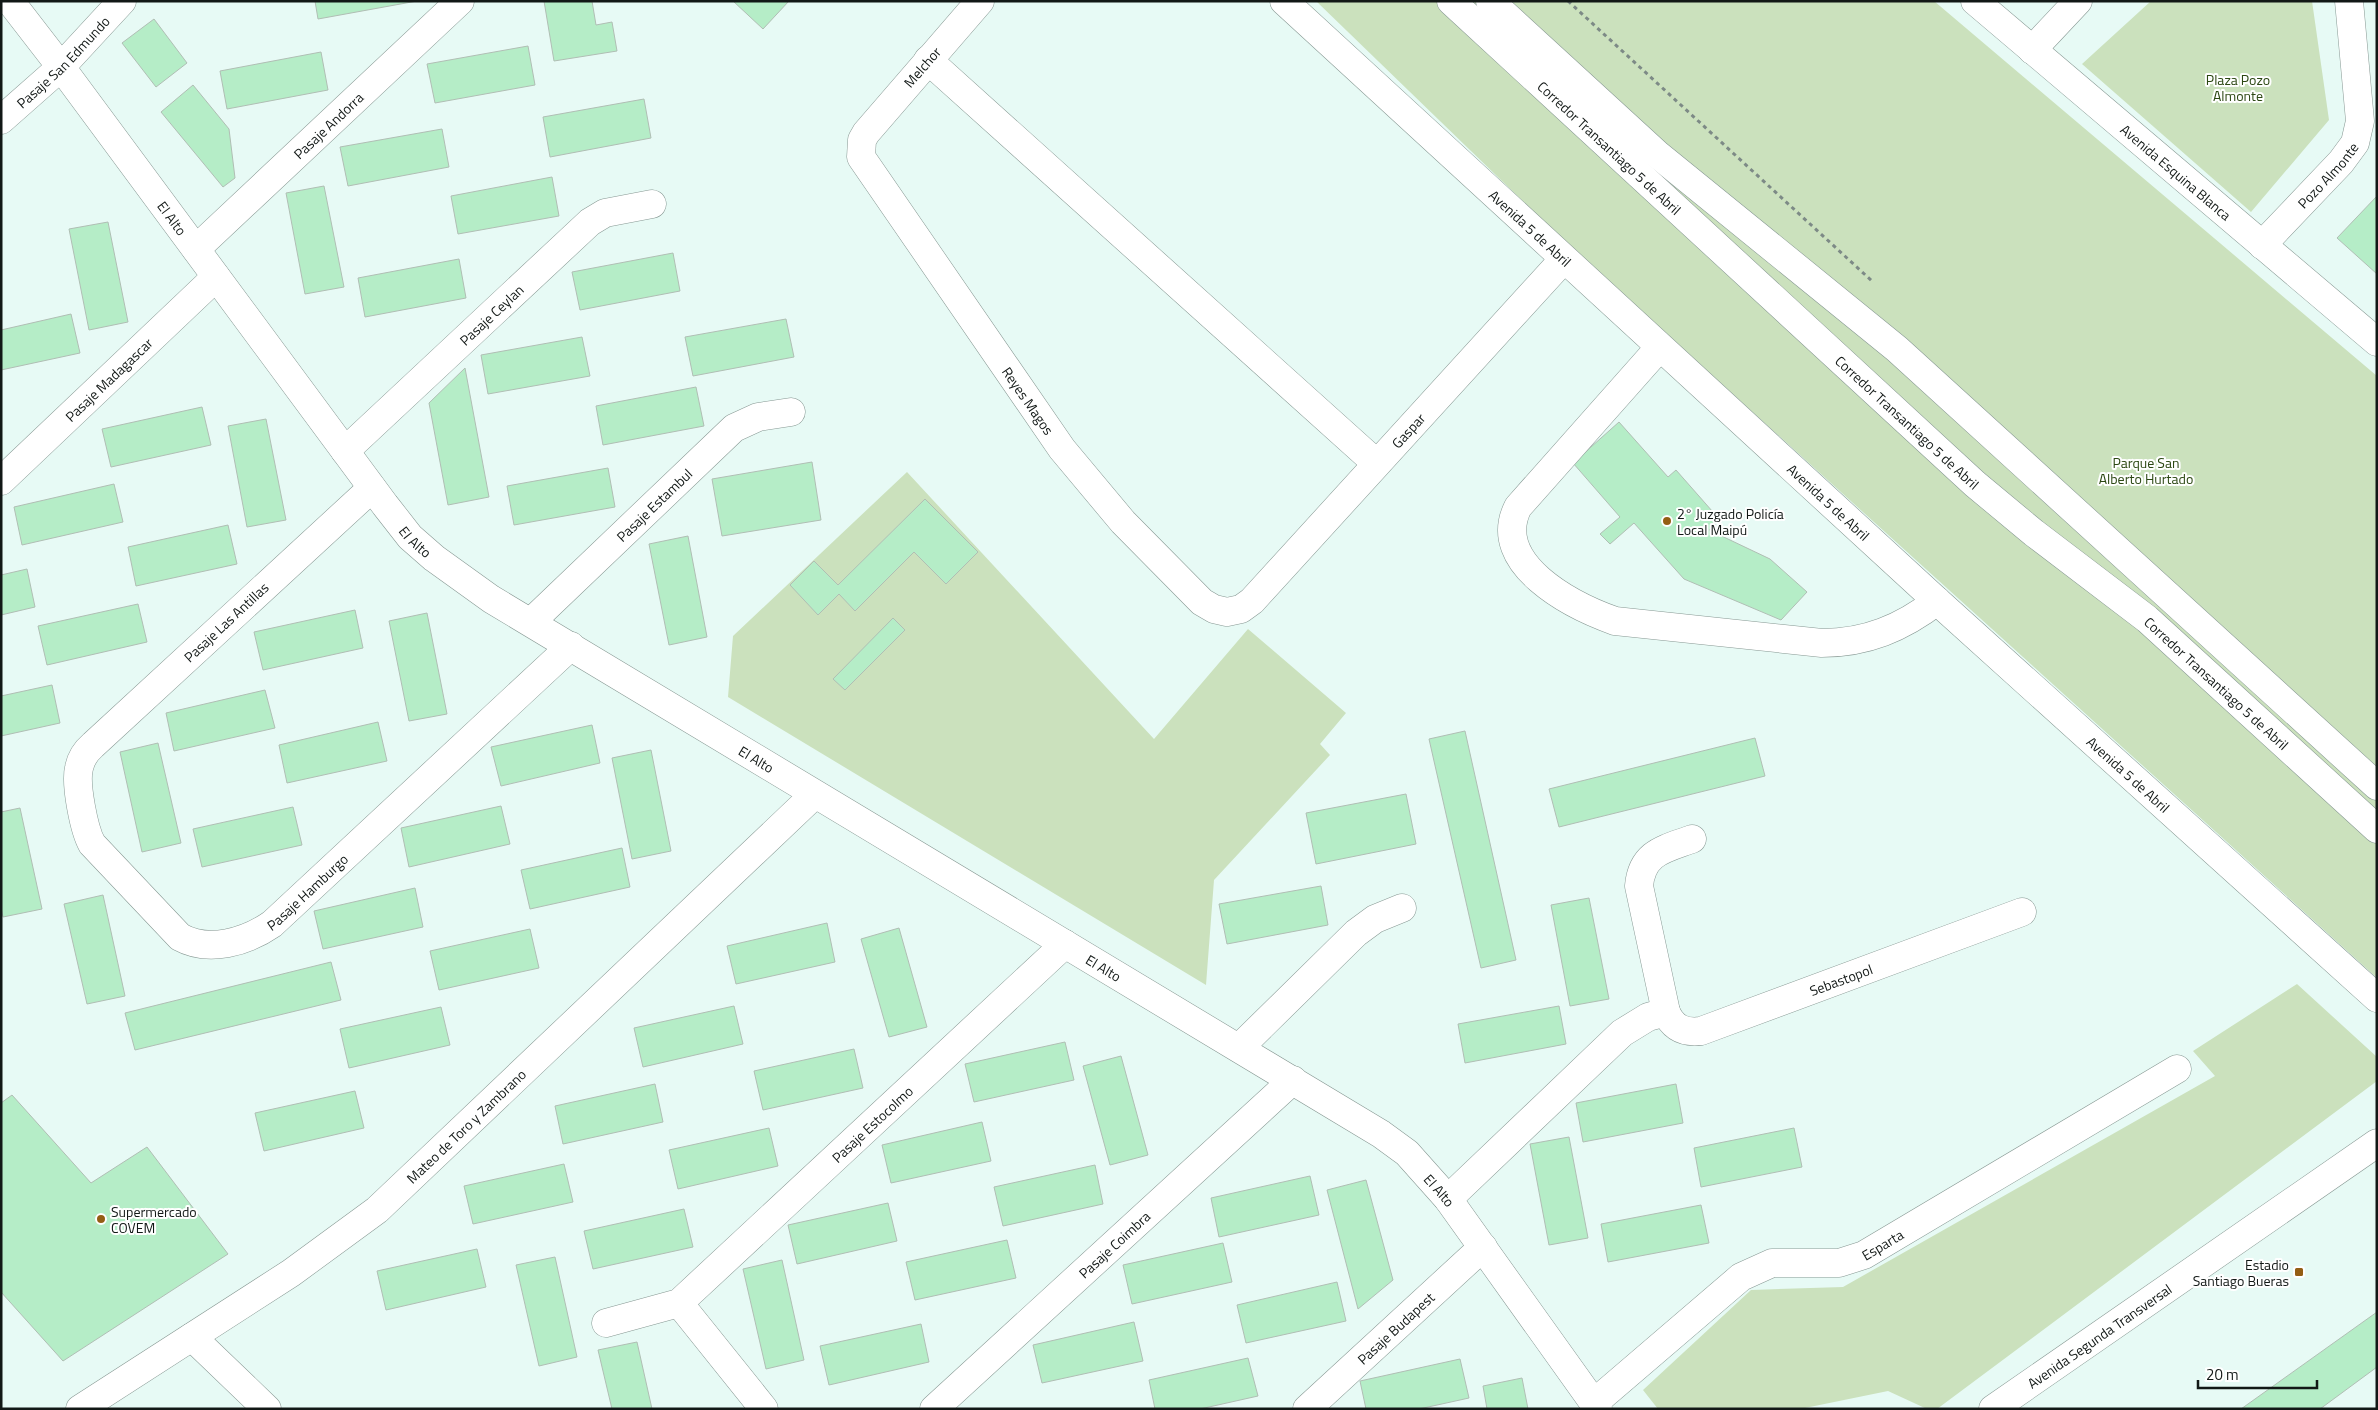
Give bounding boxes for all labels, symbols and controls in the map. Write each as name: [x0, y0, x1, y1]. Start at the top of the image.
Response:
street label: Pasaje San Edmundo: [11, 11, 114, 113]
street label: Melchor: [898, 42, 946, 92]
park label: Plaza Pozo Almonte: [2206, 69, 2270, 106]
street label: Corredor Transantiago 5 de Abril: [1533, 76, 1686, 219]
street label: Pasaje Andorra: [288, 87, 368, 163]
street label: Avenida Esquina Blanca: [2116, 119, 2236, 225]
street label: Pozo Almonte: [2292, 137, 2363, 213]
street label: Avenida 5 de Abril: [1485, 184, 1577, 271]
street label: El Alto: [153, 196, 192, 239]
street label: Pasaje Ceylan: [454, 279, 528, 350]
street label: Pasaje Madagascar: [60, 332, 157, 426]
street label: Corredor Transantiago 5 de Abril: [1831, 350, 1984, 494]
street label: Reyes Magos: [998, 362, 1060, 439]
street label: Gaspar: [1386, 408, 1430, 452]
park label: Parque San Alberto Hurtado: [2099, 452, 2193, 489]
street label: Avenida 5 de Abril: [1783, 458, 1875, 545]
street label: Pasaje Estambul: [611, 463, 697, 546]
place label: 2° Juzgado Policía Local Maipú: [1677, 503, 1784, 540]
marker: 2° Juzgado Policía Local Maipú: [1661, 515, 1673, 527]
street label: El Alto: [394, 521, 437, 562]
street label: Pasaje Las Antillas: [179, 577, 273, 667]
street label: Corredor Transantiago 5 de Abril: [2140, 611, 2294, 754]
street label: Avenida 5 de Abril: [2083, 731, 2175, 817]
street label: El Alto: [735, 740, 778, 778]
street label: Pasaje Hamburgo: [262, 848, 352, 935]
street label: El Alto: [1082, 949, 1126, 986]
street label: Sebastopol: [1806, 958, 1875, 1001]
street label: Mateo de Toro y Zambrano: [401, 1064, 530, 1188]
street label: Pasaje Estocolmo: [826, 1080, 917, 1167]
street label: El Alto: [1419, 1169, 1461, 1211]
place label: Supermercado COVEM: [111, 1201, 197, 1238]
street label: Pasaje Coimbra: [1073, 1206, 1155, 1283]
marker: Supermercado COVEM: [95, 1213, 107, 1225]
street label: Esparta: [1857, 1224, 1907, 1265]
place label: Estadio Santiago Bueras: [2193, 1254, 2289, 1291]
marker: Estadio Santiago Bueras: [2293, 1266, 2305, 1278]
street label: Avenida Segunda Transversal: [2023, 1278, 2176, 1393]
street label: Pasaje Budapest: [1352, 1287, 1439, 1369]
scale bar: [2198, 1358, 2317, 1390]
text: 20 m: [2206, 1363, 2239, 1386]

